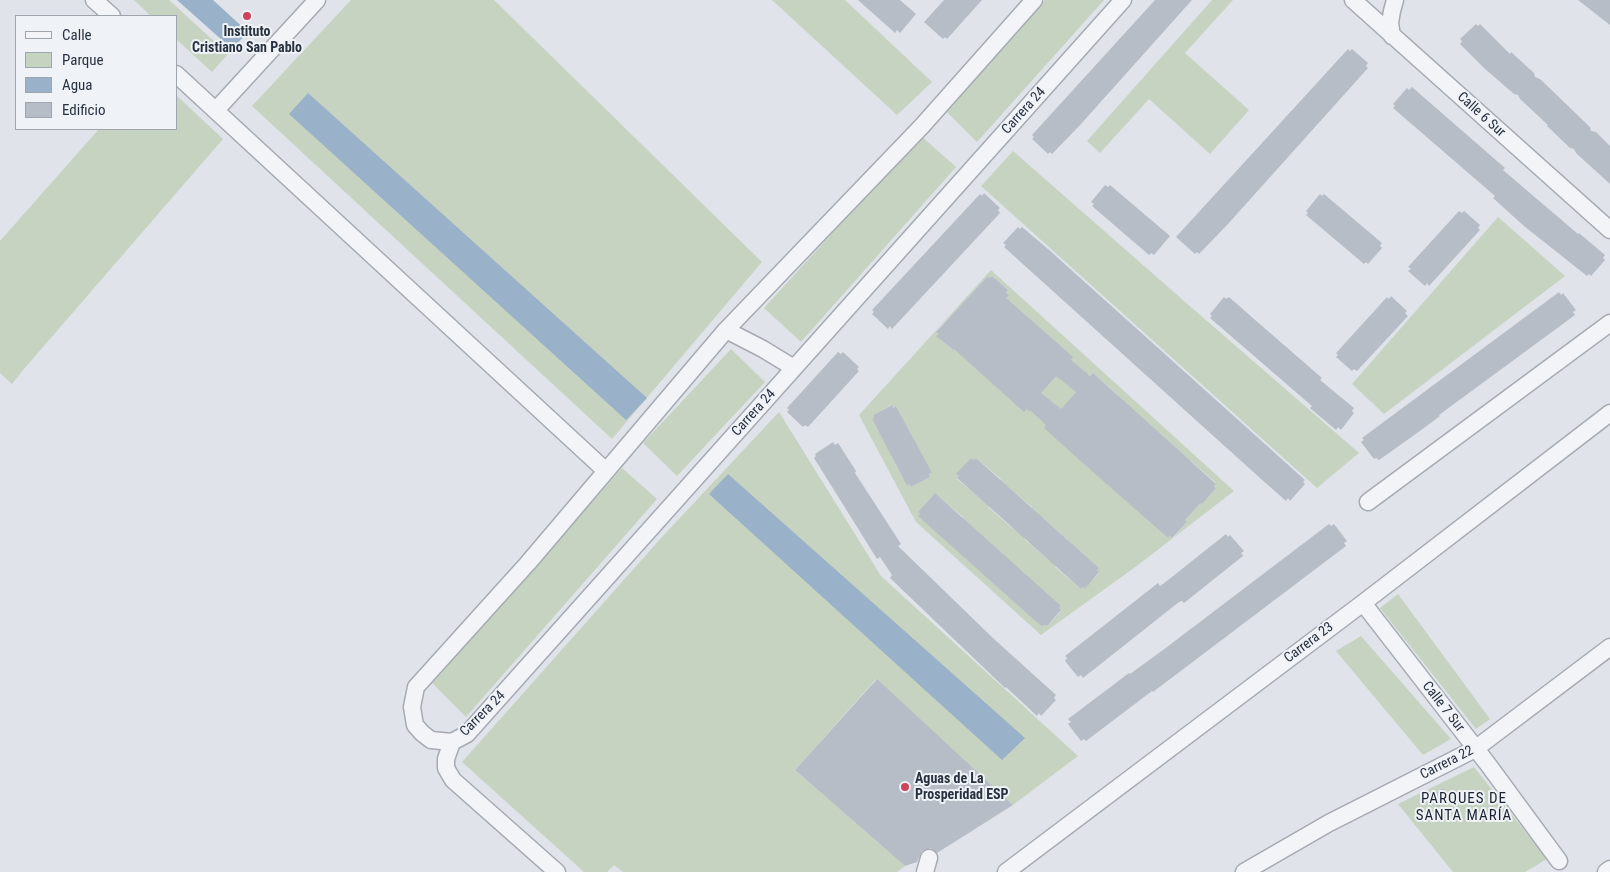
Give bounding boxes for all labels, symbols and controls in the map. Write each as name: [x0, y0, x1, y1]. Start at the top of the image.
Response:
marker: Instituto Cristiano San Pablo: [241, 10, 253, 22]
legend: [15, 15, 178, 130]
place label: Instituto Cristiano San Pablo: [192, 24, 302, 56]
text: Calle: [62, 26, 92, 44]
text: Parque: [62, 51, 104, 69]
text: Agua: [62, 76, 92, 94]
street label: Carrera 24: [999, 84, 1049, 138]
street label: Calle 6 Sur: [1453, 89, 1509, 141]
text: Edificio: [62, 101, 105, 119]
street label: Carrera 24: [729, 386, 779, 440]
street label: Carrera 23: [1281, 619, 1337, 667]
street label: Calle 7 Sur: [1418, 678, 1468, 736]
street label: Carrera 24: [457, 688, 509, 740]
street label: Carrera 22: [1418, 742, 1476, 784]
place label: Aguas de La Prosperidad ESP: [915, 771, 1009, 804]
marker: Aguas de La Prosperidad ESP: [899, 781, 911, 793]
district label: PARQUES DE SANTA MARÍA: [1414, 790, 1514, 825]

